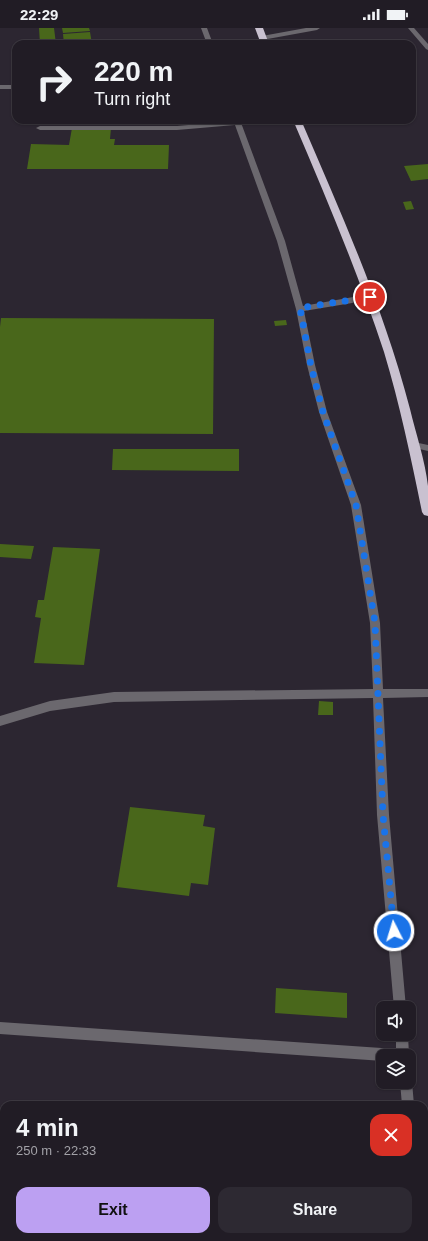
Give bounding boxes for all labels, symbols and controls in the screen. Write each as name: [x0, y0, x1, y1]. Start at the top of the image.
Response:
text: 22:29: [20, 6, 58, 23]
icon: right: [28, 56, 80, 108]
text: 220 m: [94, 56, 173, 87]
text: Turn right: [94, 89, 170, 109]
pin: [353, 280, 387, 314]
icon: arrive: [359, 286, 381, 308]
position arrow: [373, 910, 415, 952]
map controls: [376, 1001, 416, 1089]
button: sound: [376, 1001, 416, 1041]
button: layers: [376, 1049, 416, 1089]
text: 4 min: [16, 1114, 79, 1141]
button: close: [370, 1114, 412, 1156]
text: 250 m · 22:33: [16, 1143, 96, 1158]
button: Exit: [16, 1187, 210, 1233]
button: Share: [218, 1187, 412, 1233]

